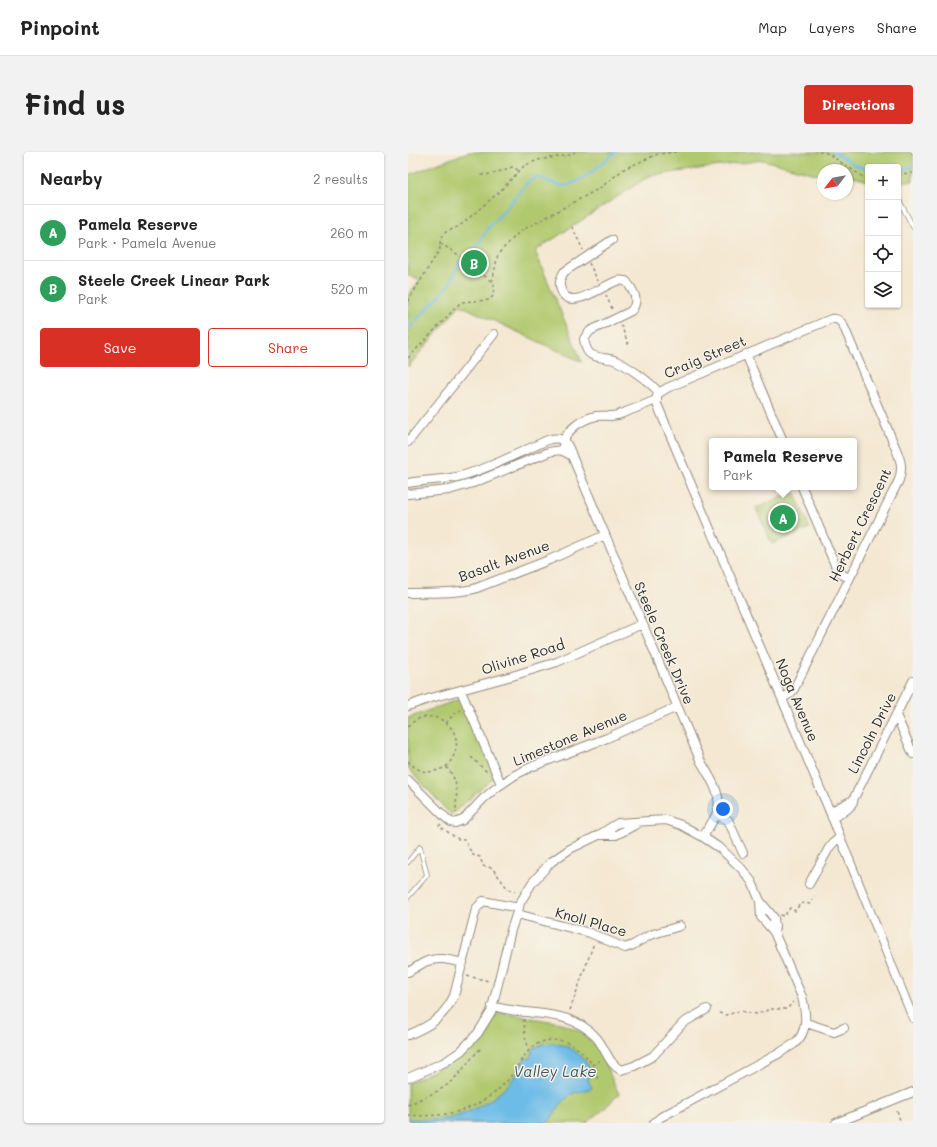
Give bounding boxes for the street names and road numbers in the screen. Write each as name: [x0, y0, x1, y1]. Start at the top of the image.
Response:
street label: Craig Street: [661, 331, 749, 382]
street label: Herbert Crescent: [824, 465, 895, 585]
street label: Basalt Avenue: [456, 535, 552, 586]
street label: Steele Creek Drive: [630, 579, 699, 707]
street label: Olivine Road: [479, 634, 567, 679]
street label: Noga Avenue: [771, 655, 823, 744]
street label: Lincoln Drive: [843, 689, 900, 777]
street label: Limestone Avenue: [510, 705, 630, 770]
street label: Knoll Place: [553, 902, 629, 941]

